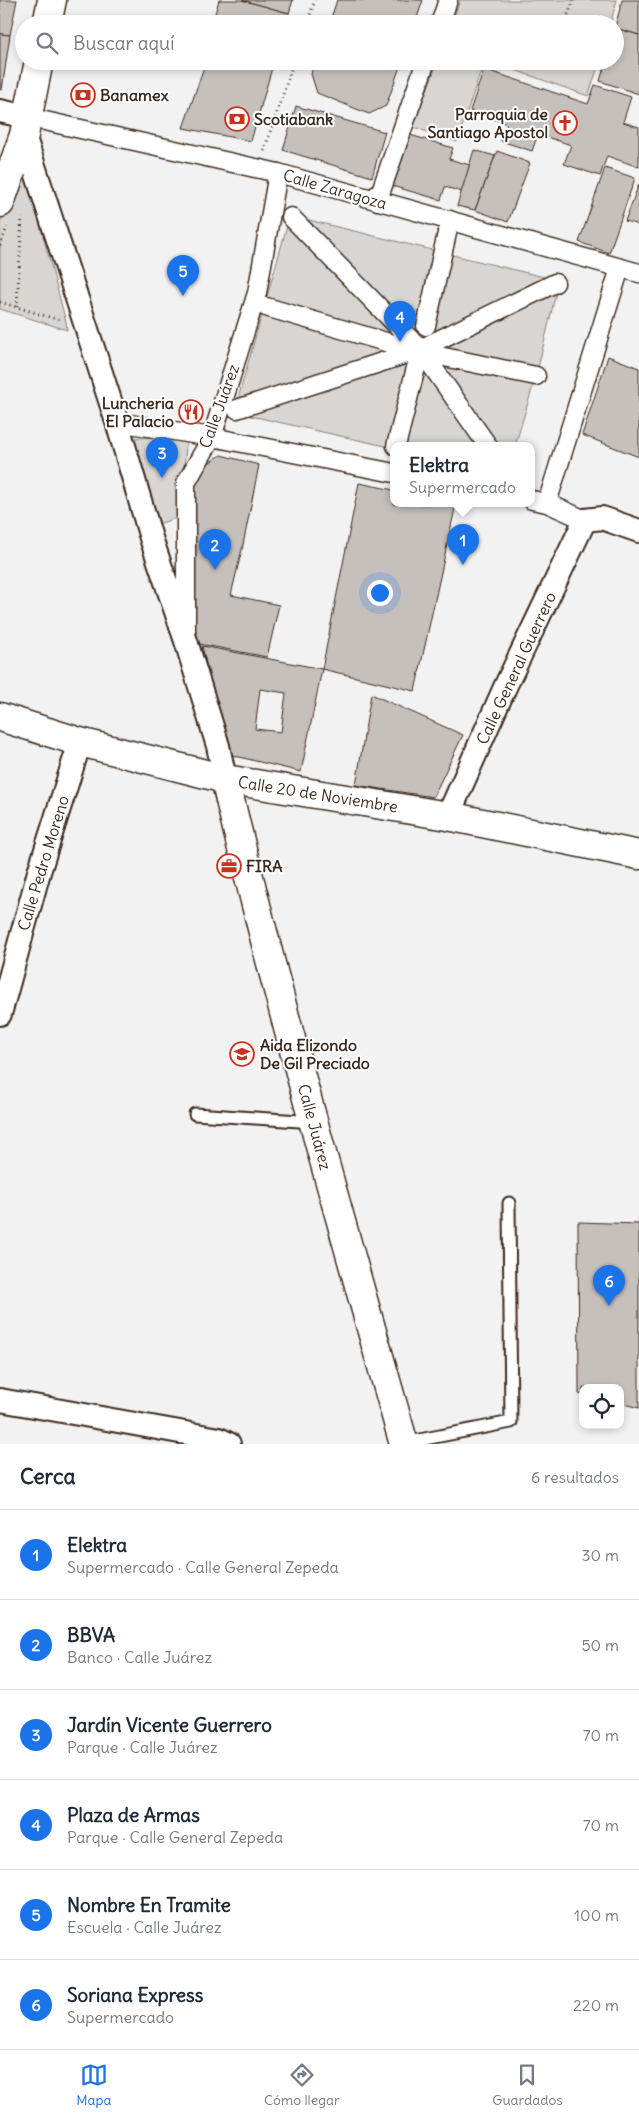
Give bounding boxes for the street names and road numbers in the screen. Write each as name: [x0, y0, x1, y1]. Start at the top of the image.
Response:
street label: Calle Zaragoza: [281, 165, 389, 213]
street label: Calle Juárez: [195, 361, 244, 451]
street label: Calle General Guerrero: [472, 589, 560, 747]
street label: Calle 20 de Noviembre: [237, 771, 399, 817]
street label: Calle Pedro Moreno: [13, 793, 73, 933]
street label: Calle Juárez: [294, 1082, 336, 1172]

